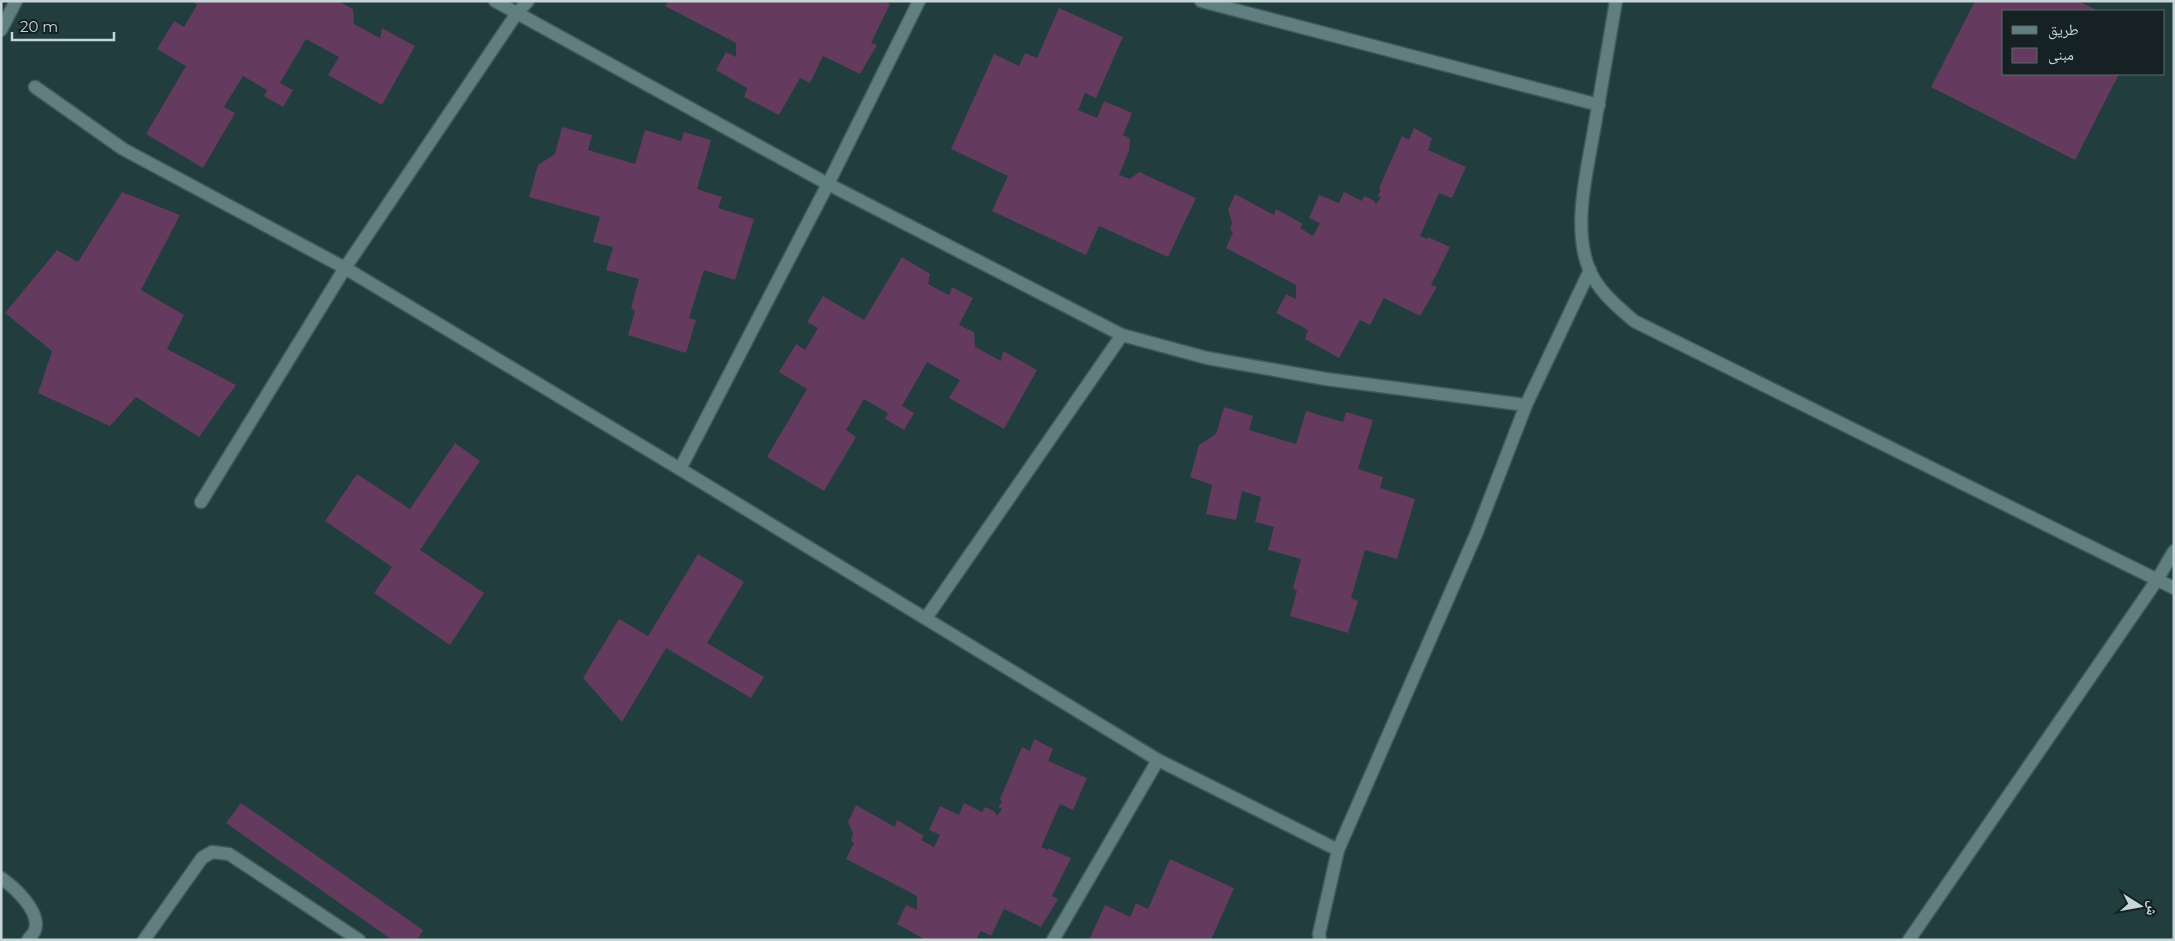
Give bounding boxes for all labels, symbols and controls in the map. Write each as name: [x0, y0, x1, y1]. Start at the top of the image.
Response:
scale bar: [12, 10, 115, 42]
legend: [2002, 10, 2165, 75]
text: 20 m: [20, 17, 58, 36]
text: طريق: [2048, 20, 2079, 40]
text: مبنى: [2048, 45, 2074, 65]
north arrow: [2115, 881, 2165, 931]
text: ش: [2142, 899, 2163, 918]

